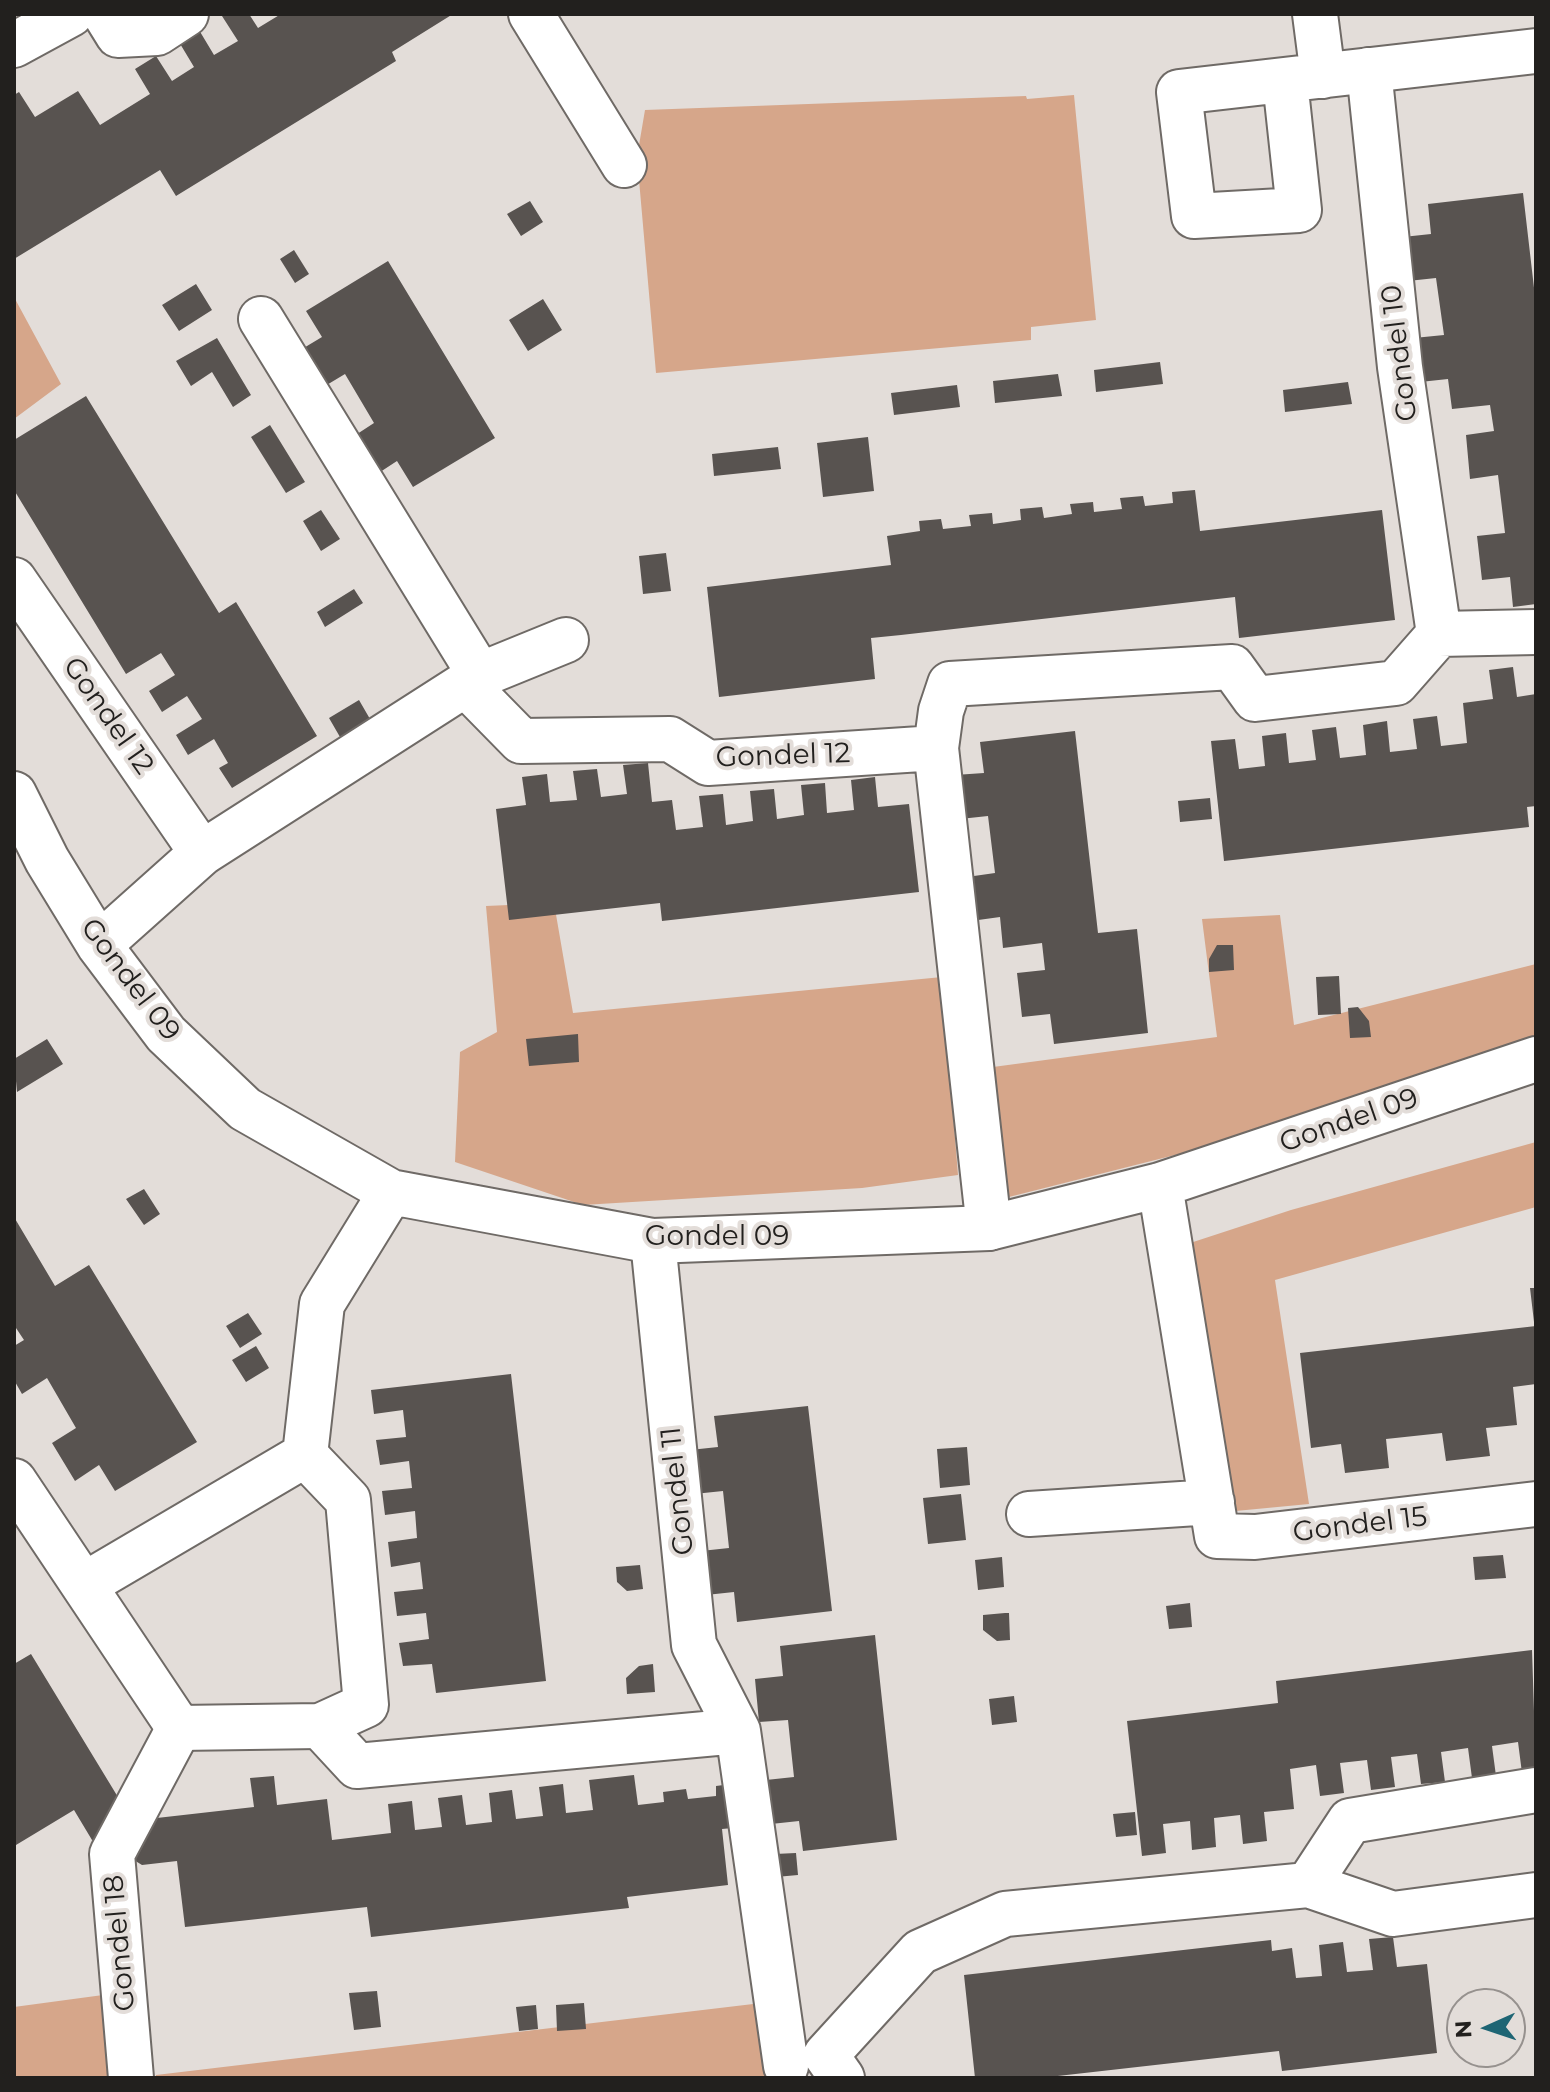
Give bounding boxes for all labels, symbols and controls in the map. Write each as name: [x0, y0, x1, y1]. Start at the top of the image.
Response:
street label: Gondel 10: [1375, 283, 1425, 423]
street label: Gondel 12: [56, 651, 160, 781]
street label: Gondel 12: [715, 737, 851, 775]
street label: Gondel 09: [73, 912, 187, 1048]
street label: Gondel 09: [1275, 1082, 1423, 1160]
street label: Gondel 09: [645, 1220, 789, 1254]
street label: Gondel 11: [655, 1425, 701, 1557]
street label: Gondel 15: [1291, 1500, 1429, 1550]
street label: Gondel 18: [97, 1873, 143, 2013]
north arrow: [1446, 1988, 1526, 2068]
text: N: [1450, 2020, 1477, 2039]

